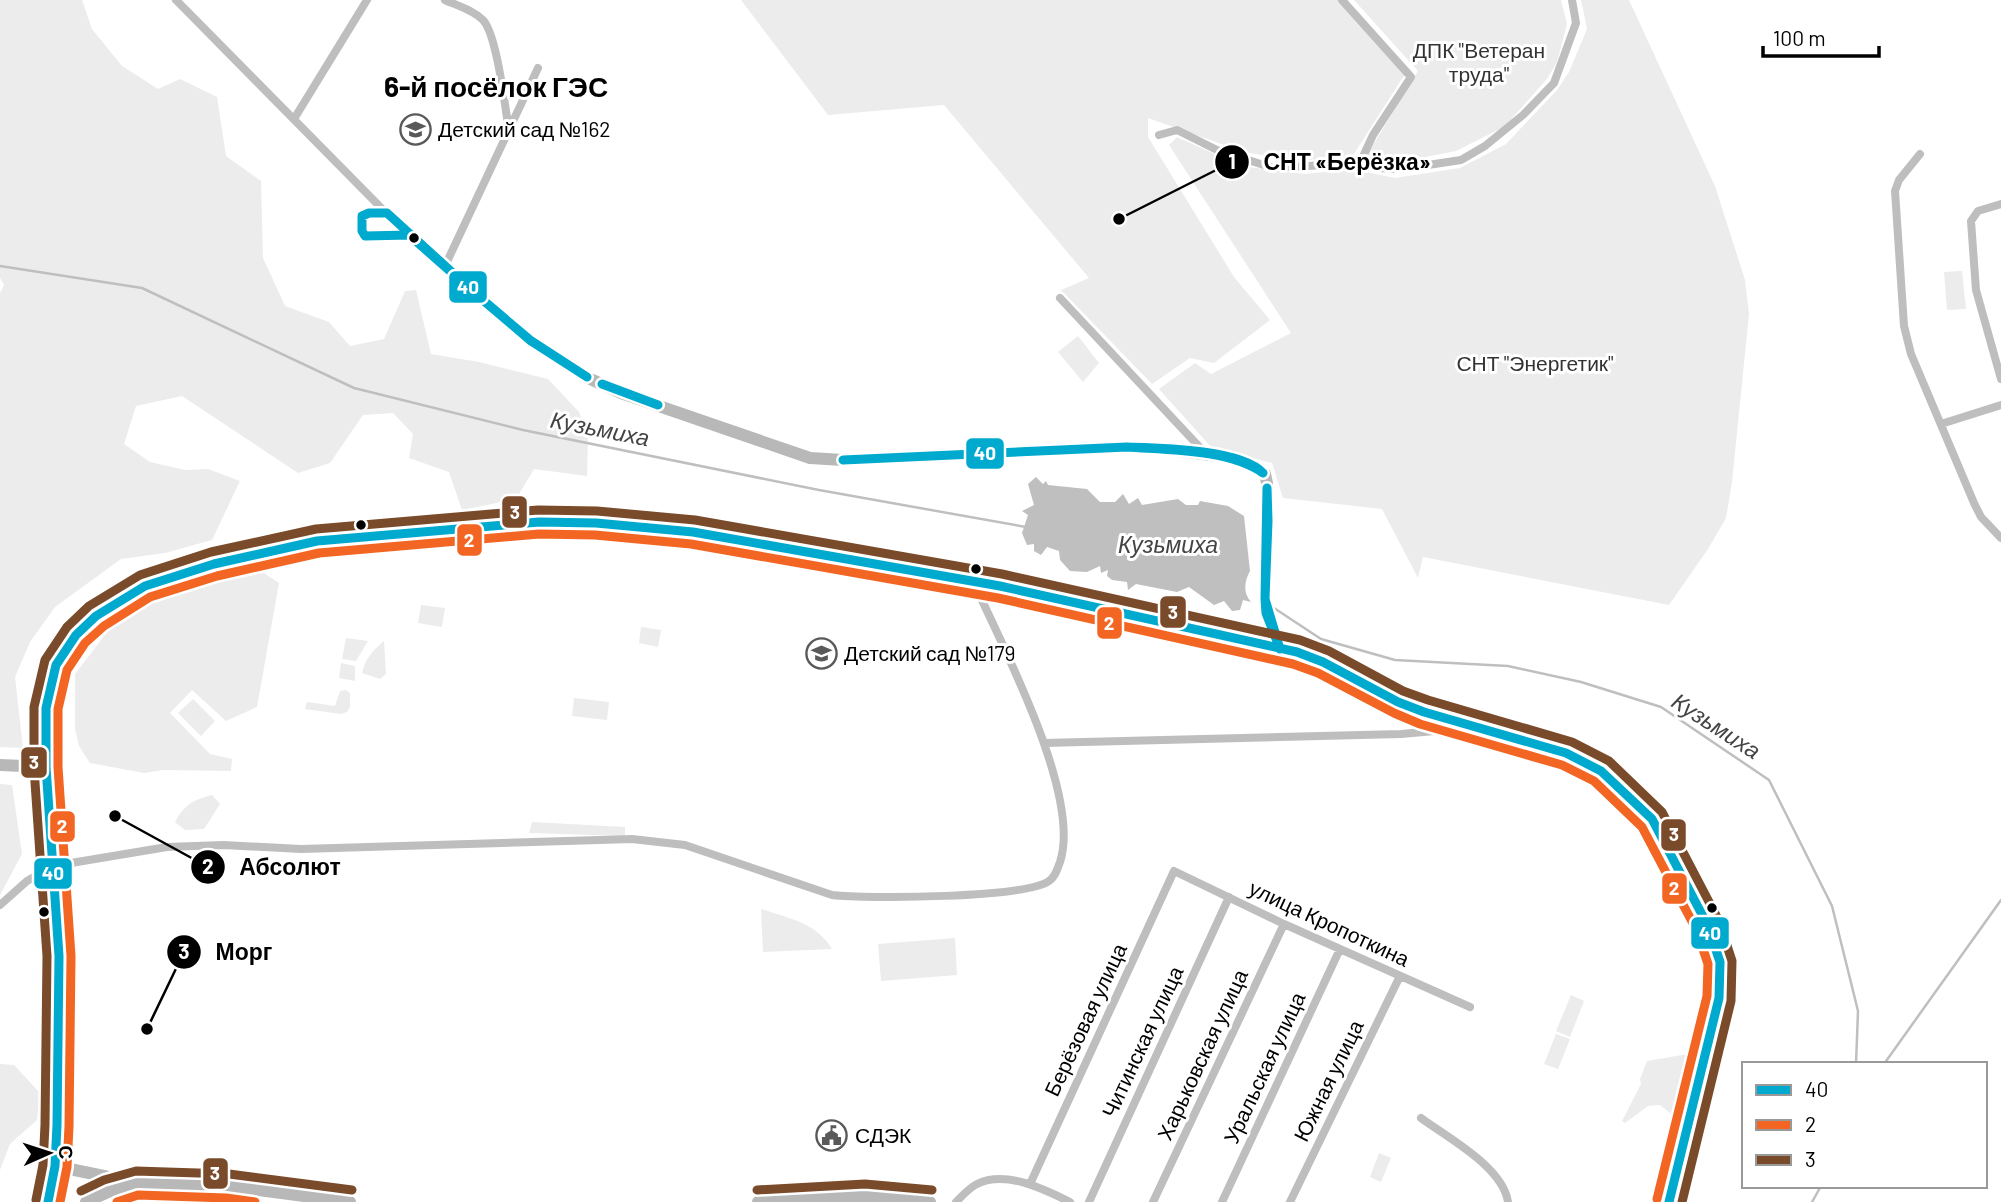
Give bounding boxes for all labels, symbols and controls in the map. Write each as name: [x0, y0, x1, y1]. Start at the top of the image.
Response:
scale bar: [1763, 14, 1878, 58]
text: 100 m: [1773, 25, 1826, 50]
park label: ДПК "Ветеран труда": [1413, 37, 1545, 86]
district label: 6-й посёлок ГЭС: [384, 69, 608, 103]
school or university icon: Детский сад №162: [398, 113, 432, 147]
place label: Детский сад №162: [438, 116, 611, 141]
callout: СНТ «Берёзка»: [1214, 140, 1444, 184]
text: СНТ «Берёзка»: [1263, 147, 1431, 175]
text: 1: [1228, 148, 1236, 173]
unlabelled marker: [407, 231, 421, 245]
line badge: 40: [448, 270, 488, 304]
text: 40: [457, 275, 479, 298]
park label: СНТ "Энергетик": [1456, 350, 1614, 375]
water label: Кузьмиха: [548, 405, 652, 451]
line badge: 40: [965, 437, 1005, 470]
text: 40: [974, 441, 996, 464]
line badge: 3: [501, 495, 528, 529]
text: 3: [510, 500, 520, 523]
unlabelled marker: [354, 518, 368, 532]
line badge: 2: [456, 523, 483, 557]
text: 2: [464, 528, 474, 551]
water label: Кузьмиха: [1118, 530, 1218, 558]
unlabelled marker: [969, 562, 983, 576]
line badge: 3: [1159, 595, 1187, 629]
text: 3: [1168, 600, 1178, 623]
line badge: 2: [1096, 606, 1123, 640]
text: 2: [1104, 611, 1114, 634]
school or university icon: Детский сад №179: [804, 637, 838, 671]
place label: Детский сад №179: [844, 640, 1015, 665]
water label: Кузьмиха: [1667, 686, 1766, 764]
line badge: 3: [20, 746, 48, 779]
text: 3: [29, 750, 39, 773]
line badge: 2: [49, 810, 76, 843]
text: 2: [57, 814, 67, 837]
line badge: 3: [1660, 818, 1687, 852]
text: 3: [1669, 822, 1679, 845]
callout: Абсолют: [191, 845, 355, 889]
text: Абсолют: [239, 852, 341, 880]
text: 2: [202, 853, 214, 878]
line badge: 40: [33, 857, 73, 890]
text: 40: [42, 861, 64, 884]
line badge: 2: [1661, 872, 1688, 905]
street label: улица Кропоткина: [1246, 875, 1414, 971]
text: 2: [1669, 876, 1679, 899]
unlabelled marker: [1705, 901, 1719, 915]
unlabelled marker: [37, 905, 51, 919]
line badge: 40: [1690, 916, 1730, 950]
text: 40: [1699, 921, 1721, 944]
callout: Морг: [167, 930, 287, 974]
text: Морг: [216, 937, 272, 965]
text: 3: [178, 938, 190, 963]
street label: Берёзовая улица: [1038, 939, 1131, 1100]
street label: Читинская улица: [1096, 962, 1188, 1121]
street label: Харьковская улица: [1151, 965, 1252, 1144]
street label: Уральская улица: [1218, 987, 1310, 1147]
street label: Южная улица: [1288, 1015, 1368, 1145]
legend: [1742, 1062, 1987, 1188]
text: 40: [1805, 1076, 1828, 1101]
text: 2: [1805, 1111, 1816, 1136]
north arrow: [14, 1118, 84, 1188]
public building icon: СДЭК: [815, 1119, 849, 1153]
place label: СДЭК: [855, 1122, 912, 1147]
text: С: [55, 1145, 78, 1160]
text: 3: [1805, 1146, 1816, 1171]
line badge: 3: [202, 1157, 229, 1190]
text: 3: [210, 1161, 220, 1184]

